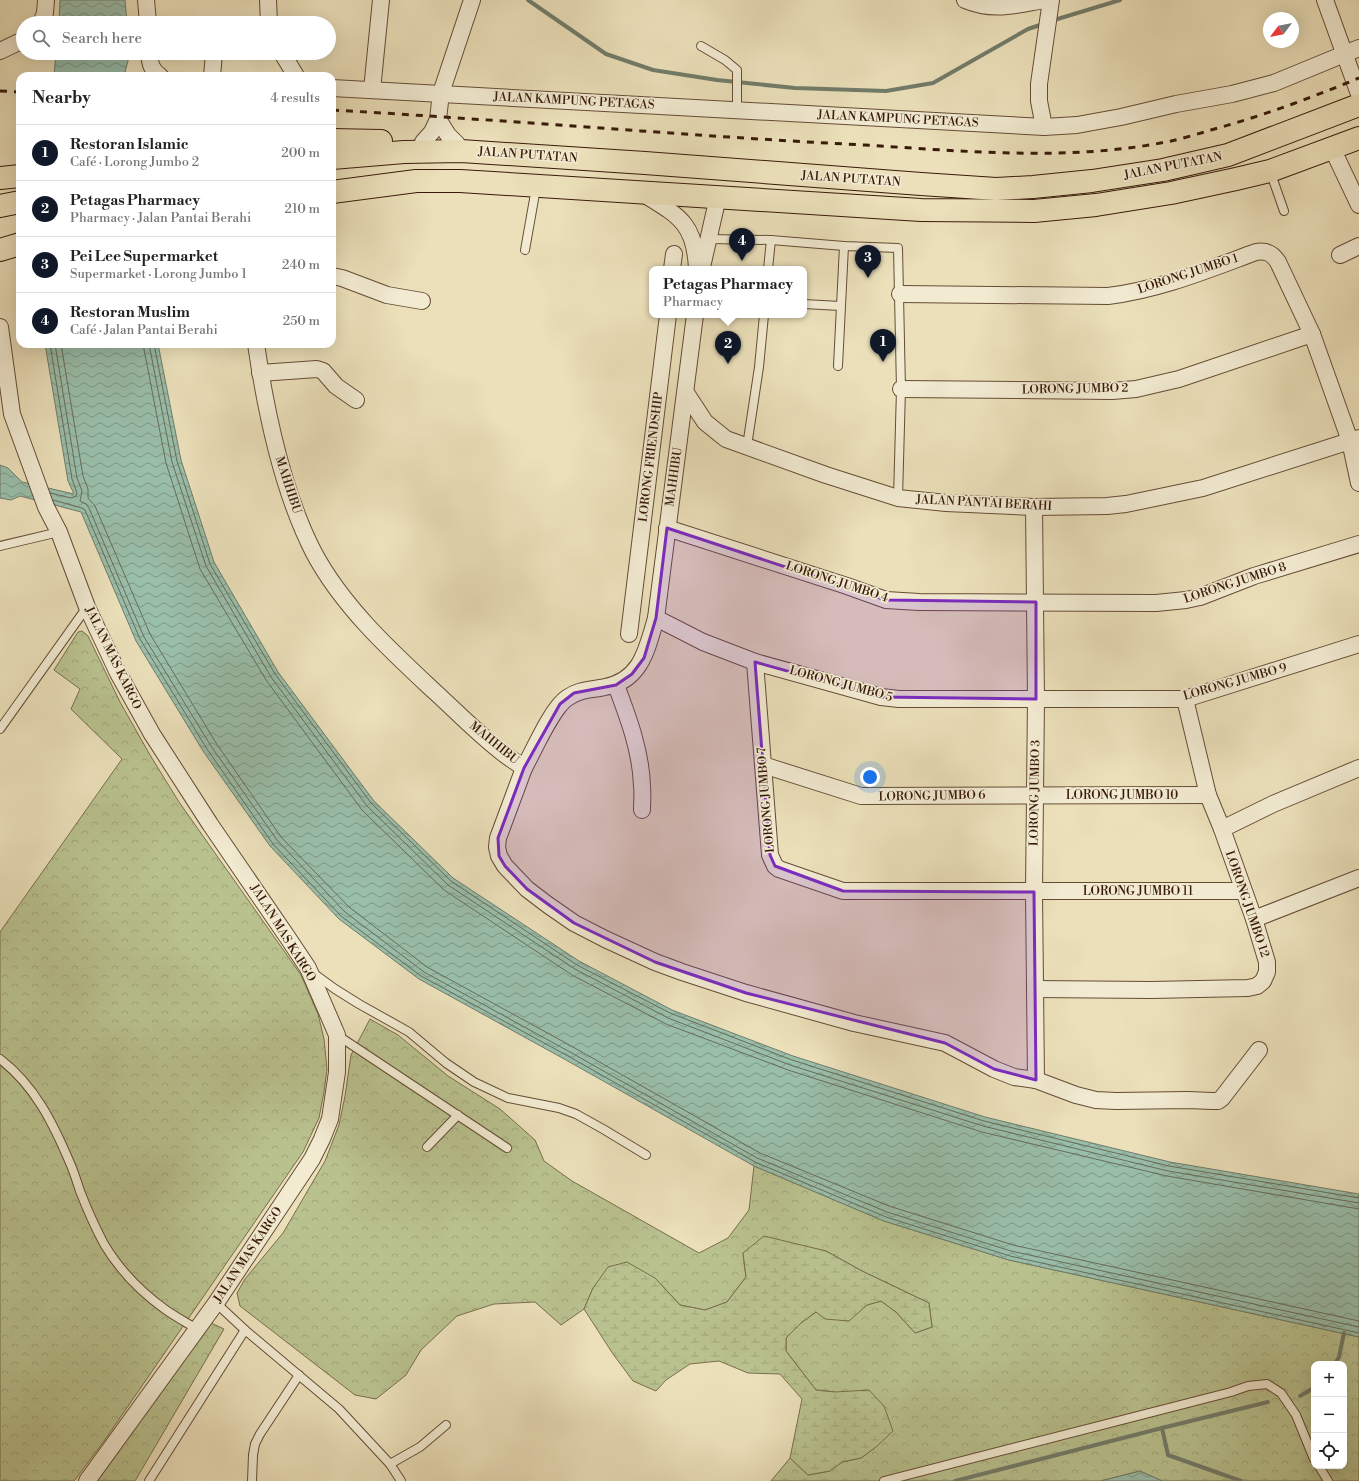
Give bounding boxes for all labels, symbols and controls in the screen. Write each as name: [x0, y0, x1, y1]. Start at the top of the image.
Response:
north arrow: [1263, 12, 1299, 48]
search box: [16, 16, 336, 60]
icon: search: [30, 27, 52, 49]
text: Search here: [62, 29, 142, 48]
text: Nearby: [32, 87, 91, 109]
street label: JALAN KAMPUNG PETAGAS: [492, 89, 655, 113]
text: 4 results: [270, 90, 320, 106]
street label: JALAN KAMPUNG PETAGAS: [816, 107, 979, 131]
text: Restoran Islamic: [70, 135, 189, 154]
street label: JALAN PUTATAN: [477, 144, 578, 166]
text: 1: [42, 145, 48, 161]
text: 200 m: [281, 145, 320, 161]
street label: JALAN PUTATAN: [1122, 149, 1223, 183]
text: Café · Lorong Jumbo 2: [70, 154, 199, 170]
street label: JALAN PUTATAN: [800, 168, 901, 190]
text: Petagas Pharmacy: [70, 191, 200, 210]
text: 2: [41, 201, 49, 217]
text: 210 m: [285, 201, 320, 217]
text: Pharmacy · Jalan Pantai Berahi: [70, 210, 251, 226]
pin: 4: [729, 228, 755, 261]
pin: 3: [855, 245, 881, 278]
text: Pei Lee Supermarket: [70, 247, 218, 266]
street label: LORONG JUMBO 1: [1136, 250, 1241, 297]
text: 3: [41, 257, 49, 273]
text: 240 m: [282, 257, 320, 273]
text: Supermarket · Lorong Jumbo 1: [70, 266, 247, 282]
popup: [649, 266, 807, 318]
text: Petagas Pharmacy: [663, 275, 793, 294]
text: Pharmacy: [663, 294, 723, 310]
text: Restoran Muslim: [70, 303, 190, 322]
text: 4: [41, 313, 49, 329]
text: 250 m: [283, 313, 320, 329]
text: Café · Jalan Pantai Berahi: [70, 322, 218, 338]
pin: 1: [870, 329, 896, 362]
pin: 2: [715, 331, 741, 364]
street label: LORONG JUMBO 2: [1022, 381, 1129, 397]
street label: LORONG FRIENDSHIP: [636, 391, 666, 523]
street label: MAHHIBU: [662, 446, 686, 508]
street label: MAHHIBU: [272, 454, 304, 516]
street label: JALAN PANTAI BERAHI: [915, 492, 1053, 514]
street label: LORONG JUMBO 4: [784, 558, 890, 606]
street label: LORONG JUMBO 8: [1182, 559, 1288, 607]
street label: JALAN MAS KARGO: [81, 603, 144, 712]
street label: LORONG JUMBO 9: [1181, 660, 1289, 704]
street label: LORONG JUMBO 5: [788, 663, 895, 705]
street label: MAHHIBU: [466, 718, 522, 768]
street label: LORONG JUMBO 3: [1027, 739, 1043, 846]
street label: LORONG JUMBO 7: [754, 747, 778, 853]
your location: [860, 767, 880, 787]
street label: LORONG JUMBO 6: [878, 788, 986, 804]
street label: LORONG JUMBO 10: [1066, 788, 1178, 803]
street label: LORONG JUMBO 12: [1222, 849, 1272, 960]
street label: JALAN MAS KARGO: [246, 880, 319, 985]
street label: LORONG JUMBO 11: [1083, 884, 1194, 899]
street label: JALAN MAS KARGO: [210, 1204, 286, 1307]
map controls: [1311, 1361, 1347, 1469]
button: +: [1311, 1361, 1347, 1397]
button: −: [1311, 1397, 1347, 1433]
button: locate: [1311, 1433, 1347, 1469]

